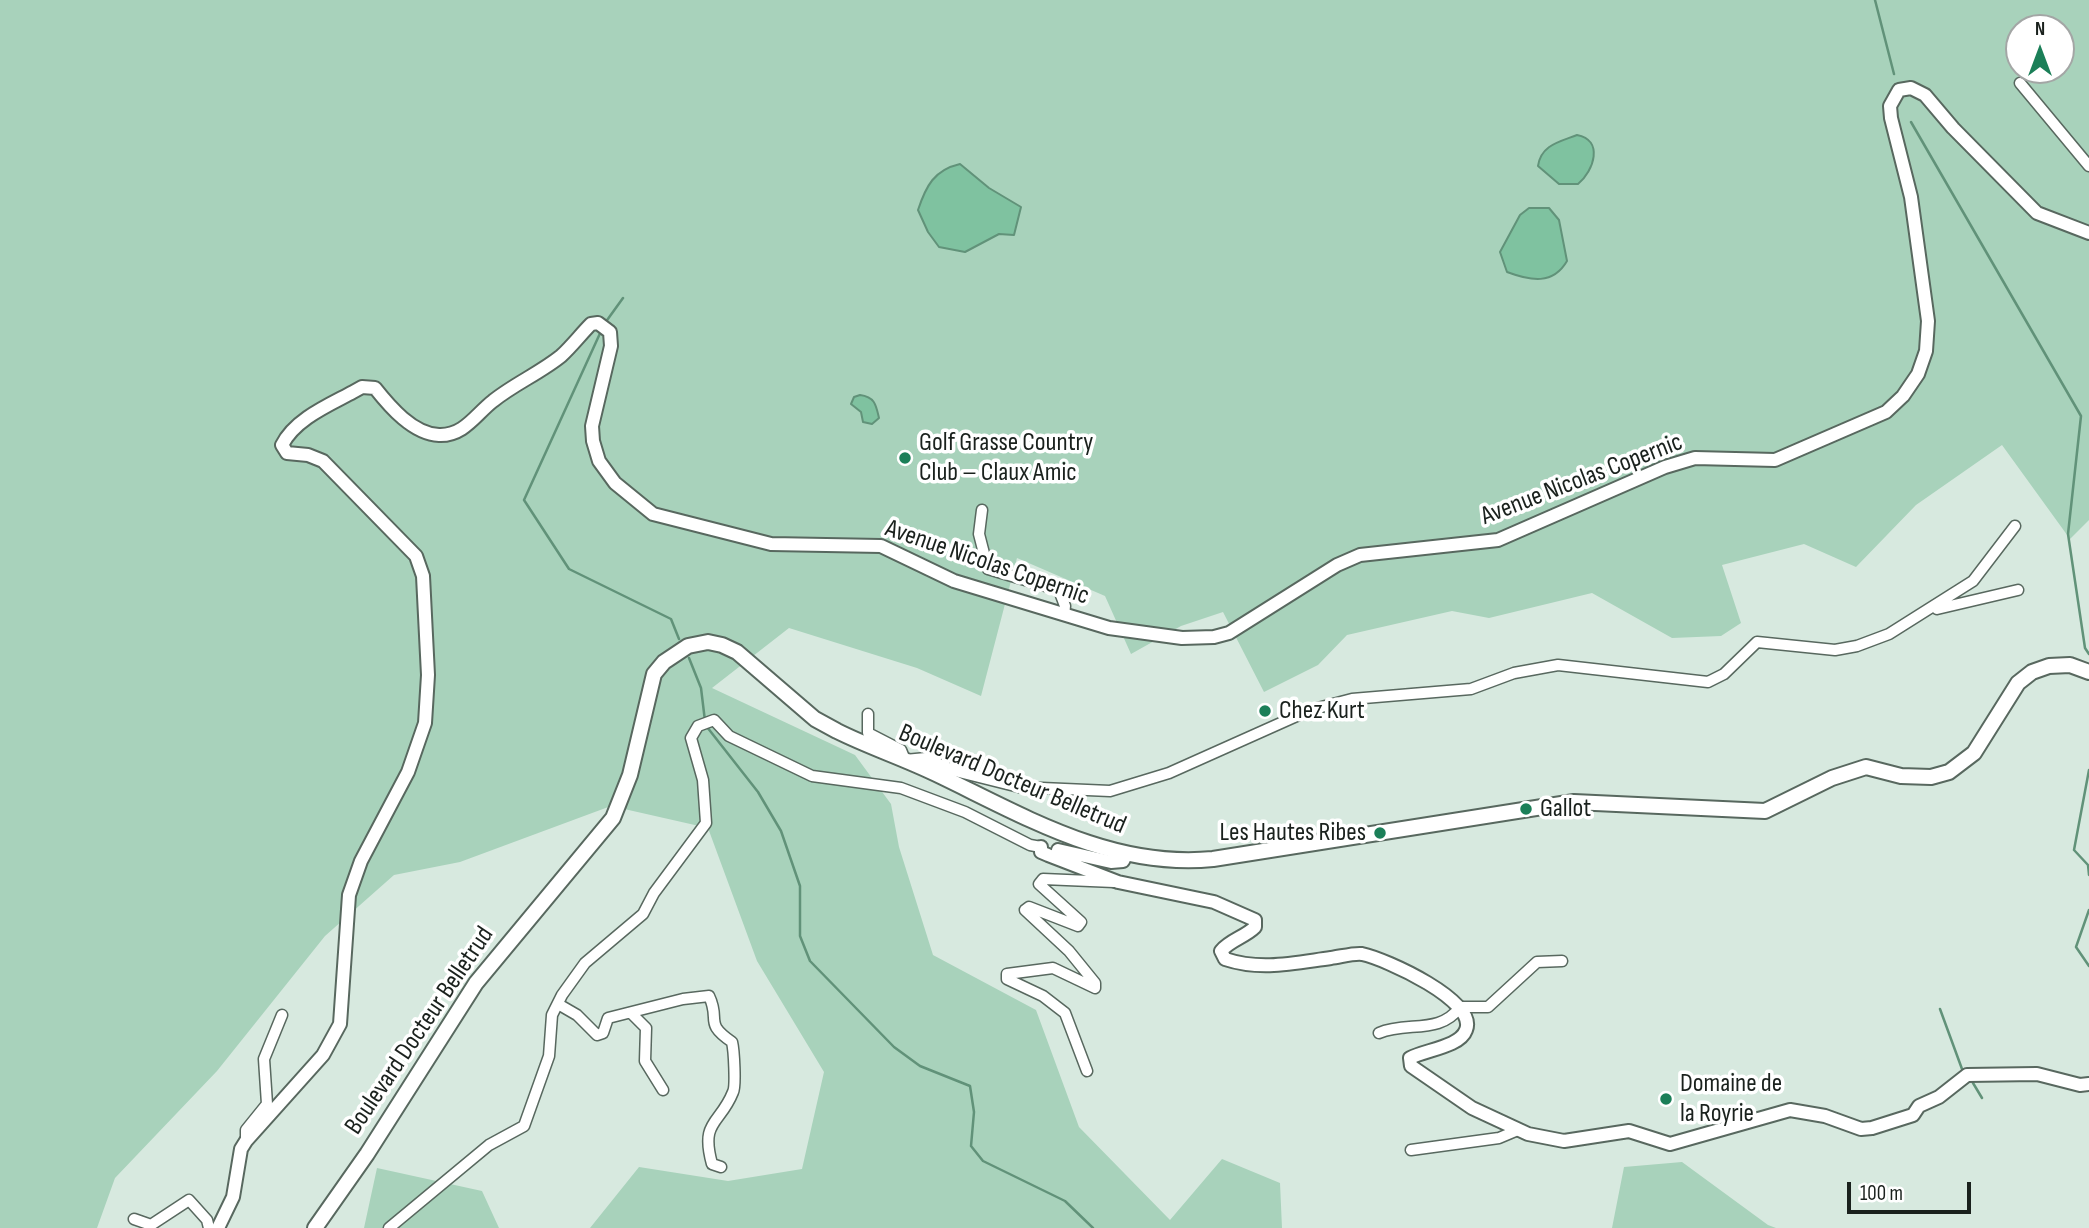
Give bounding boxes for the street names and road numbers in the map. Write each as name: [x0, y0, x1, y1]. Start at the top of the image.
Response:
street label: Avenue Nicolas Copernic: [1477, 427, 1687, 533]
street label: Avenue Nicolas Copernic: [881, 514, 1093, 612]
street label: Boulevard Docteur Belletrud: [894, 718, 1130, 842]
street label: Boulevard Docteur Belletrud: [339, 921, 501, 1141]

